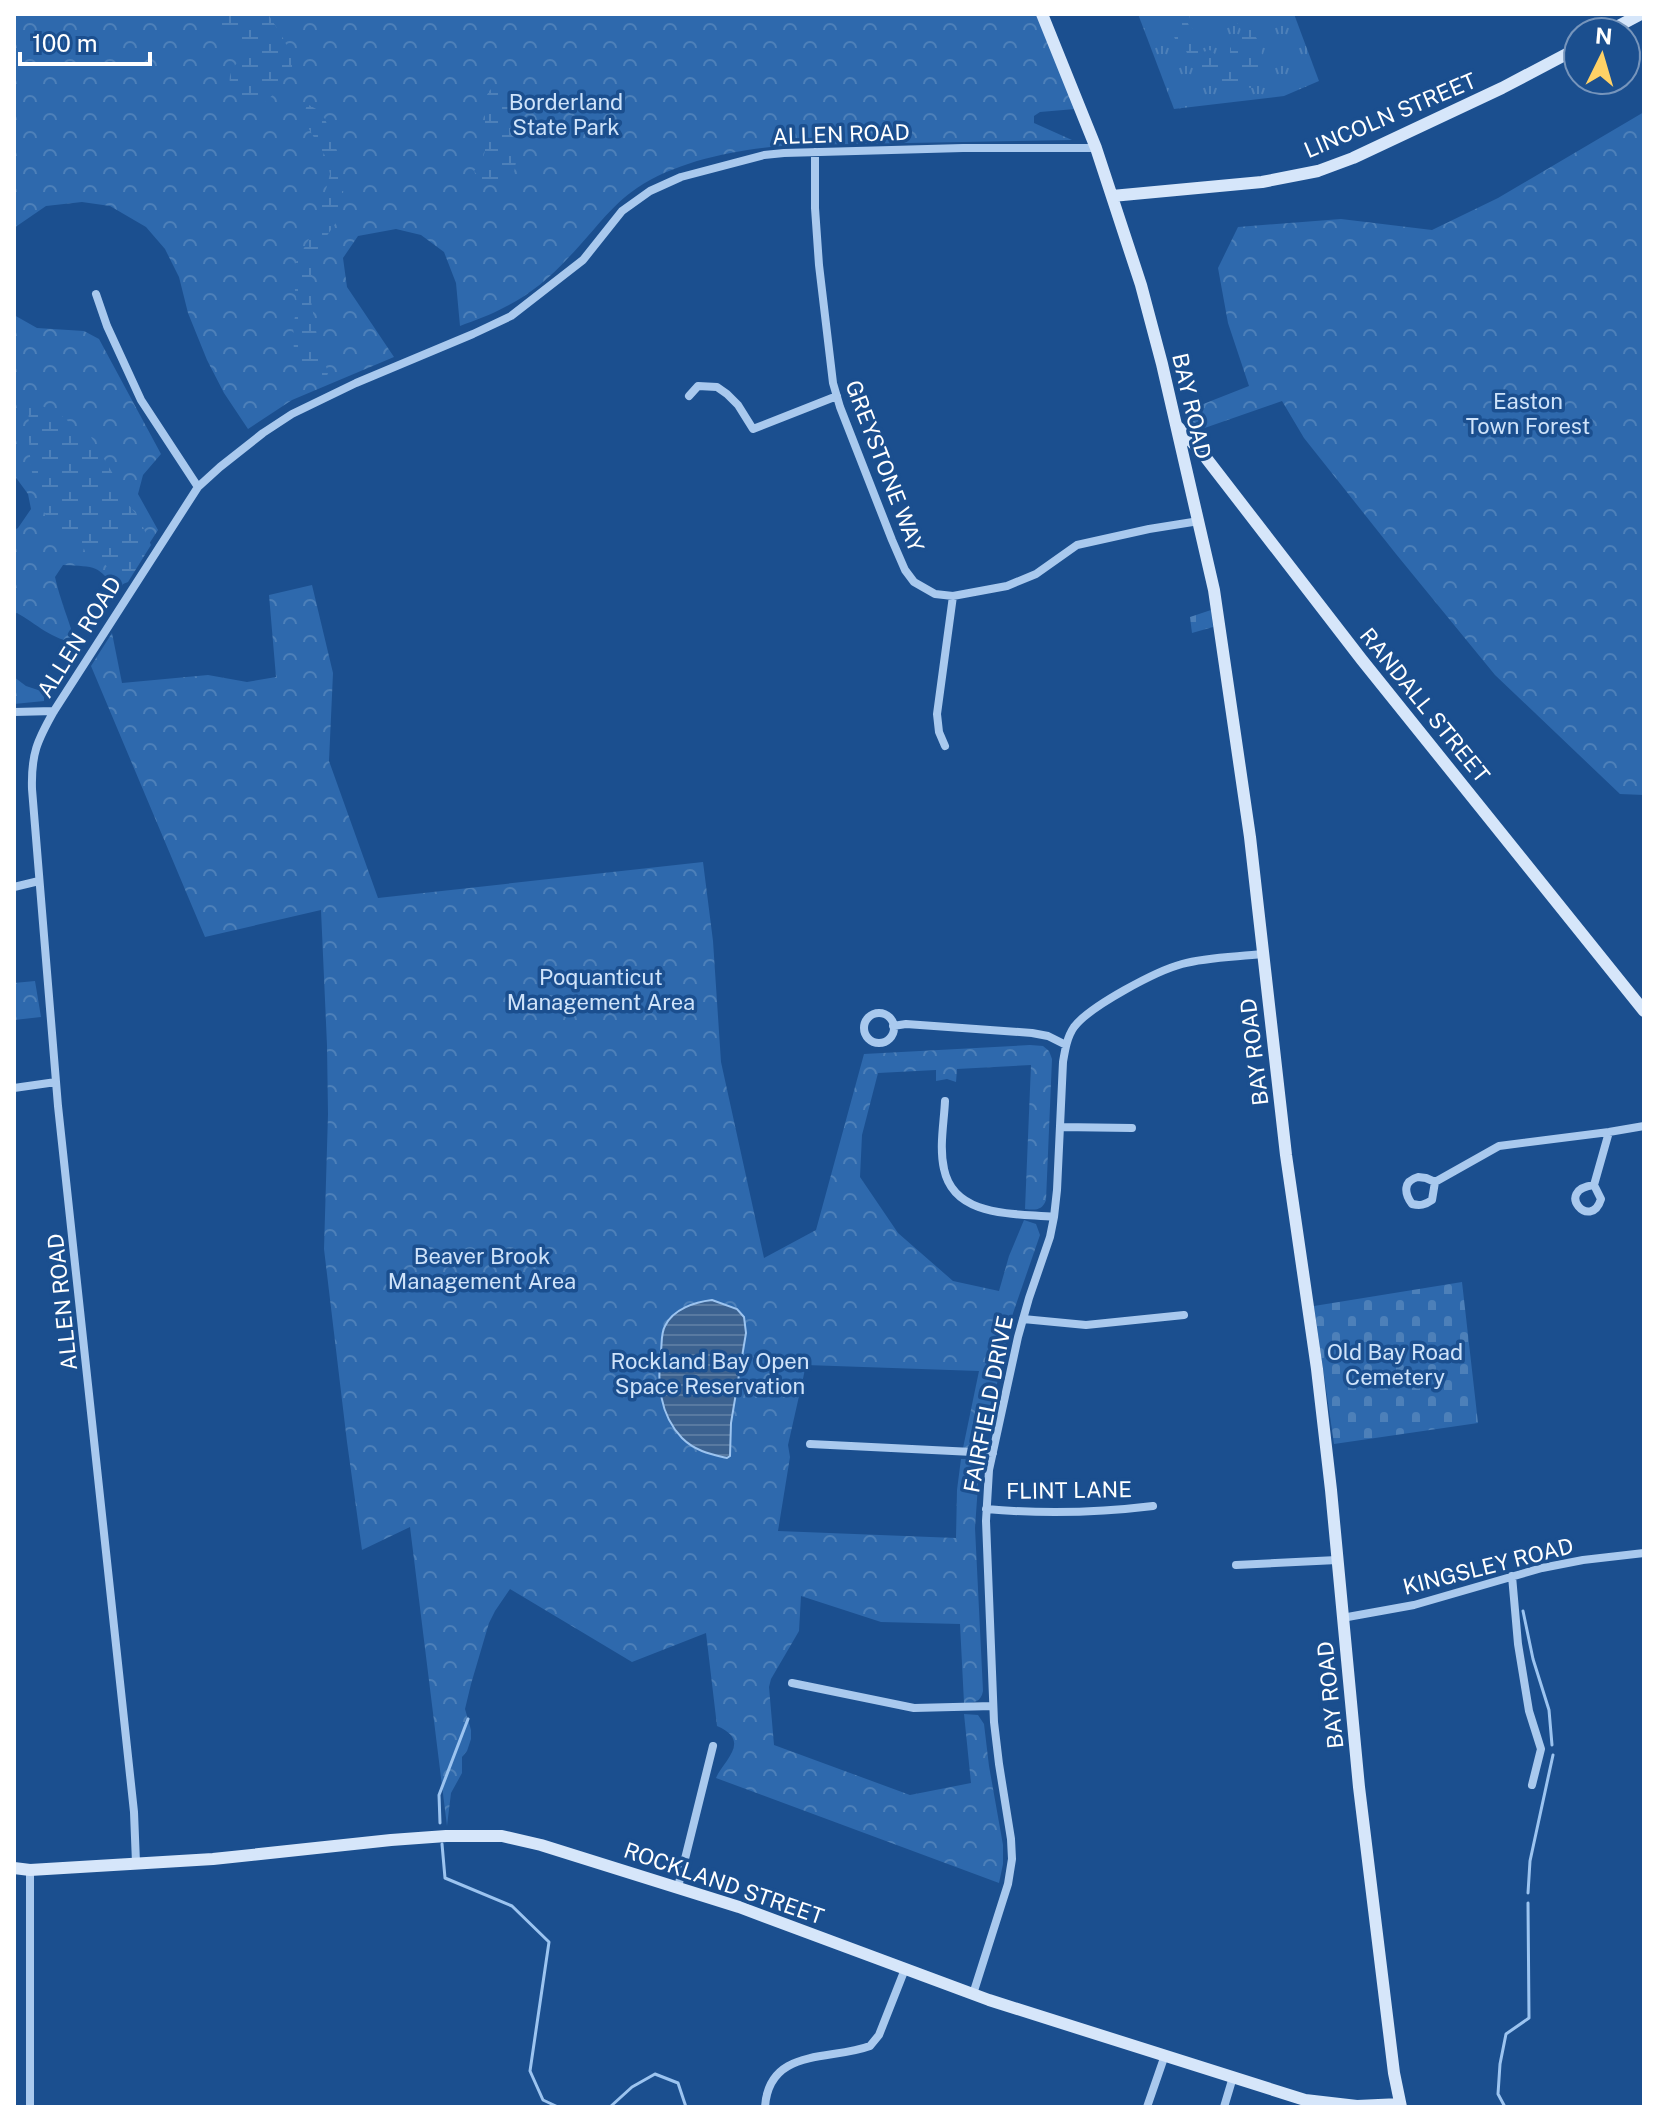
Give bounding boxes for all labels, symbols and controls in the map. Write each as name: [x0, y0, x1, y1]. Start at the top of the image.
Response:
scale bar: [20, 16, 150, 66]
north arrow: [1562, 16, 1642, 96]
text: N: [1594, 22, 1613, 50]
text: 100 m: [32, 29, 98, 57]
street label: LINCOLN STREET: [1300, 67, 1480, 163]
park label: Borderland State Park: [509, 89, 623, 140]
street label: ALLEN ROAD: [772, 119, 910, 149]
street label: BAY ROAD: [1167, 350, 1217, 462]
street label: GREYSTONE WAY: [840, 376, 930, 556]
park label: Easton Town Forest: [1466, 388, 1590, 439]
street label: ALLEN ROAD: [31, 572, 127, 702]
street label: RANDALL STREET: [1355, 622, 1495, 788]
park label: Poquanticut Management Area: [507, 964, 695, 1015]
street label: BAY ROAD: [1235, 997, 1273, 1107]
street label: ALLEN ROAD: [42, 1232, 82, 1372]
park label: Beaver Brook Management Area: [388, 1243, 576, 1294]
street label: FAIRFIELD DRIVE: [958, 1313, 1018, 1495]
park label: Old Bay Road Cemetery: [1327, 1339, 1463, 1390]
park label: Rockland Bay Open Space Reservation: [611, 1348, 809, 1399]
street label: FLINT LANE: [1006, 1476, 1132, 1504]
street label: KINGSLEY ROAD: [1400, 1532, 1576, 1600]
street label: BAY ROAD: [1311, 1640, 1349, 1750]
street label: ROCKLAND STREET: [621, 1837, 827, 1929]

